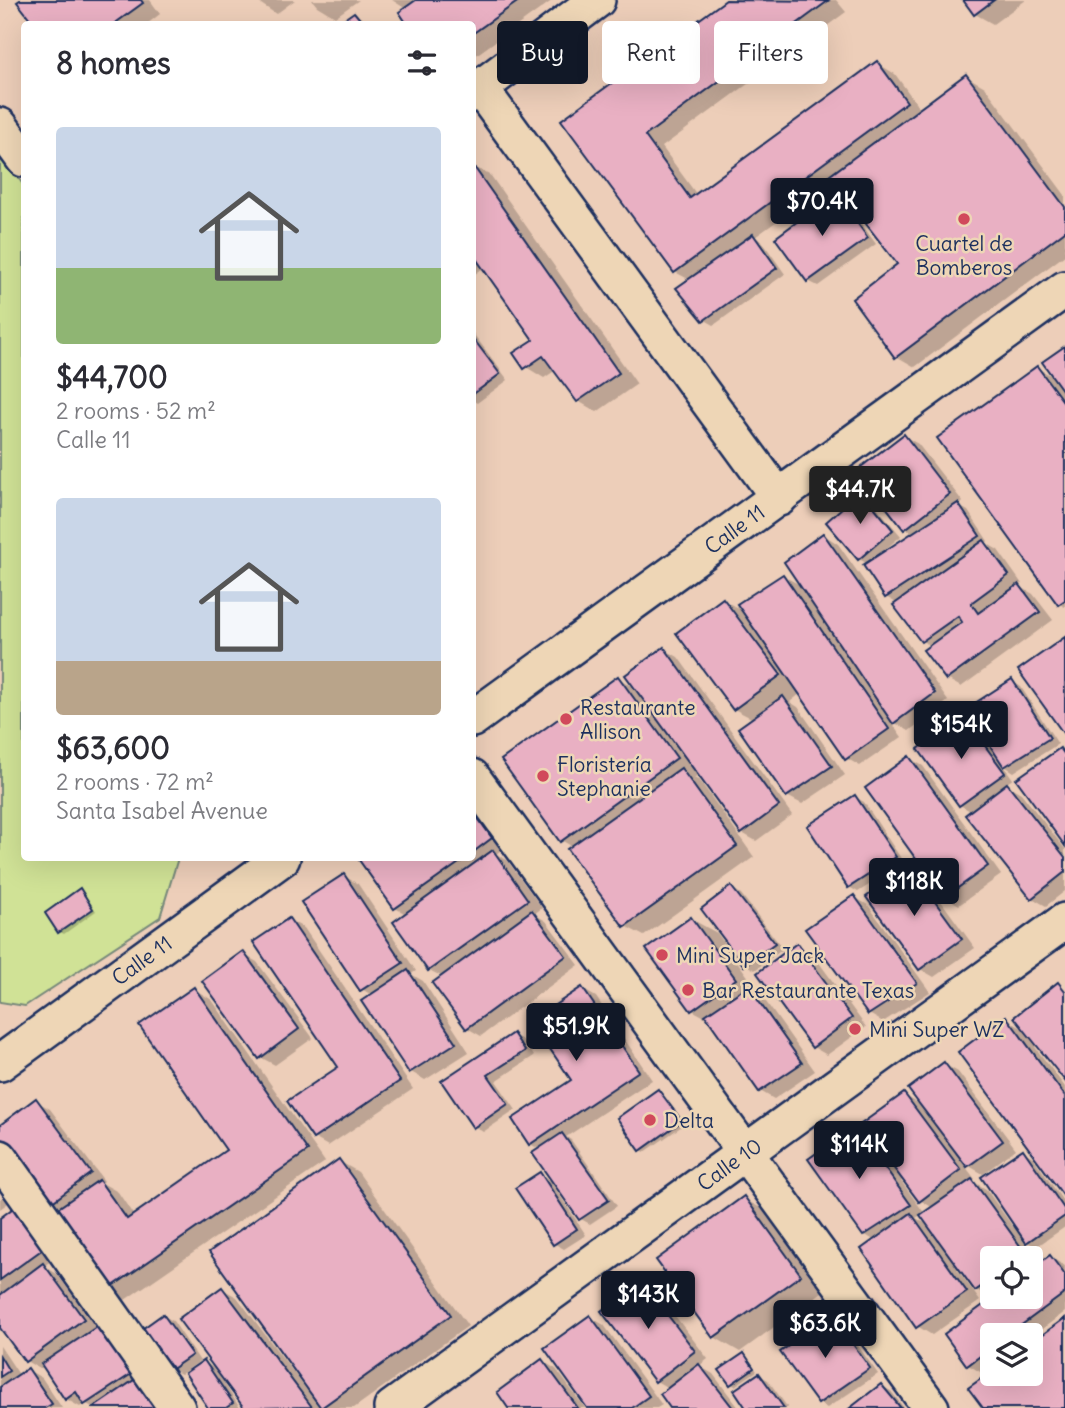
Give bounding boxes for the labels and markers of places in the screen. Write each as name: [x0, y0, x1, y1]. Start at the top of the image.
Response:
pin: $70.4K: [765, 178, 879, 238]
marker: Cuartel de Bomberos: [956, 211, 972, 227]
place label: Cuartel de Bomberos: [915, 230, 1013, 281]
pin: $44.7K: [803, 466, 917, 526]
place label: Restaurante Allison: [580, 694, 695, 745]
pin: $154K: [912, 702, 1010, 761]
marker: Restaurante Allison: [558, 711, 574, 727]
place label: Floristería Stephanie: [557, 751, 652, 802]
marker: Floristería Stephanie: [535, 768, 551, 784]
pin: $118K: [865, 858, 963, 918]
place label: Mini Super Jack: [676, 942, 824, 969]
marker: Mini Super Jack: [654, 947, 670, 963]
place label: Bar Restaurante Texas: [702, 977, 914, 1004]
marker: Bar Restaurante Texas: [680, 982, 696, 998]
pin: $51.9K: [519, 1004, 633, 1063]
place label: Mini Super WZ: [869, 1016, 1004, 1043]
marker: Mini Super WZ: [847, 1021, 863, 1037]
place label: Delta: [664, 1107, 714, 1134]
marker: Delta: [642, 1112, 658, 1128]
pin: $114K: [810, 1122, 908, 1181]
pin: $143K: [599, 1272, 697, 1331]
pin: $63.6K: [768, 1300, 882, 1360]

